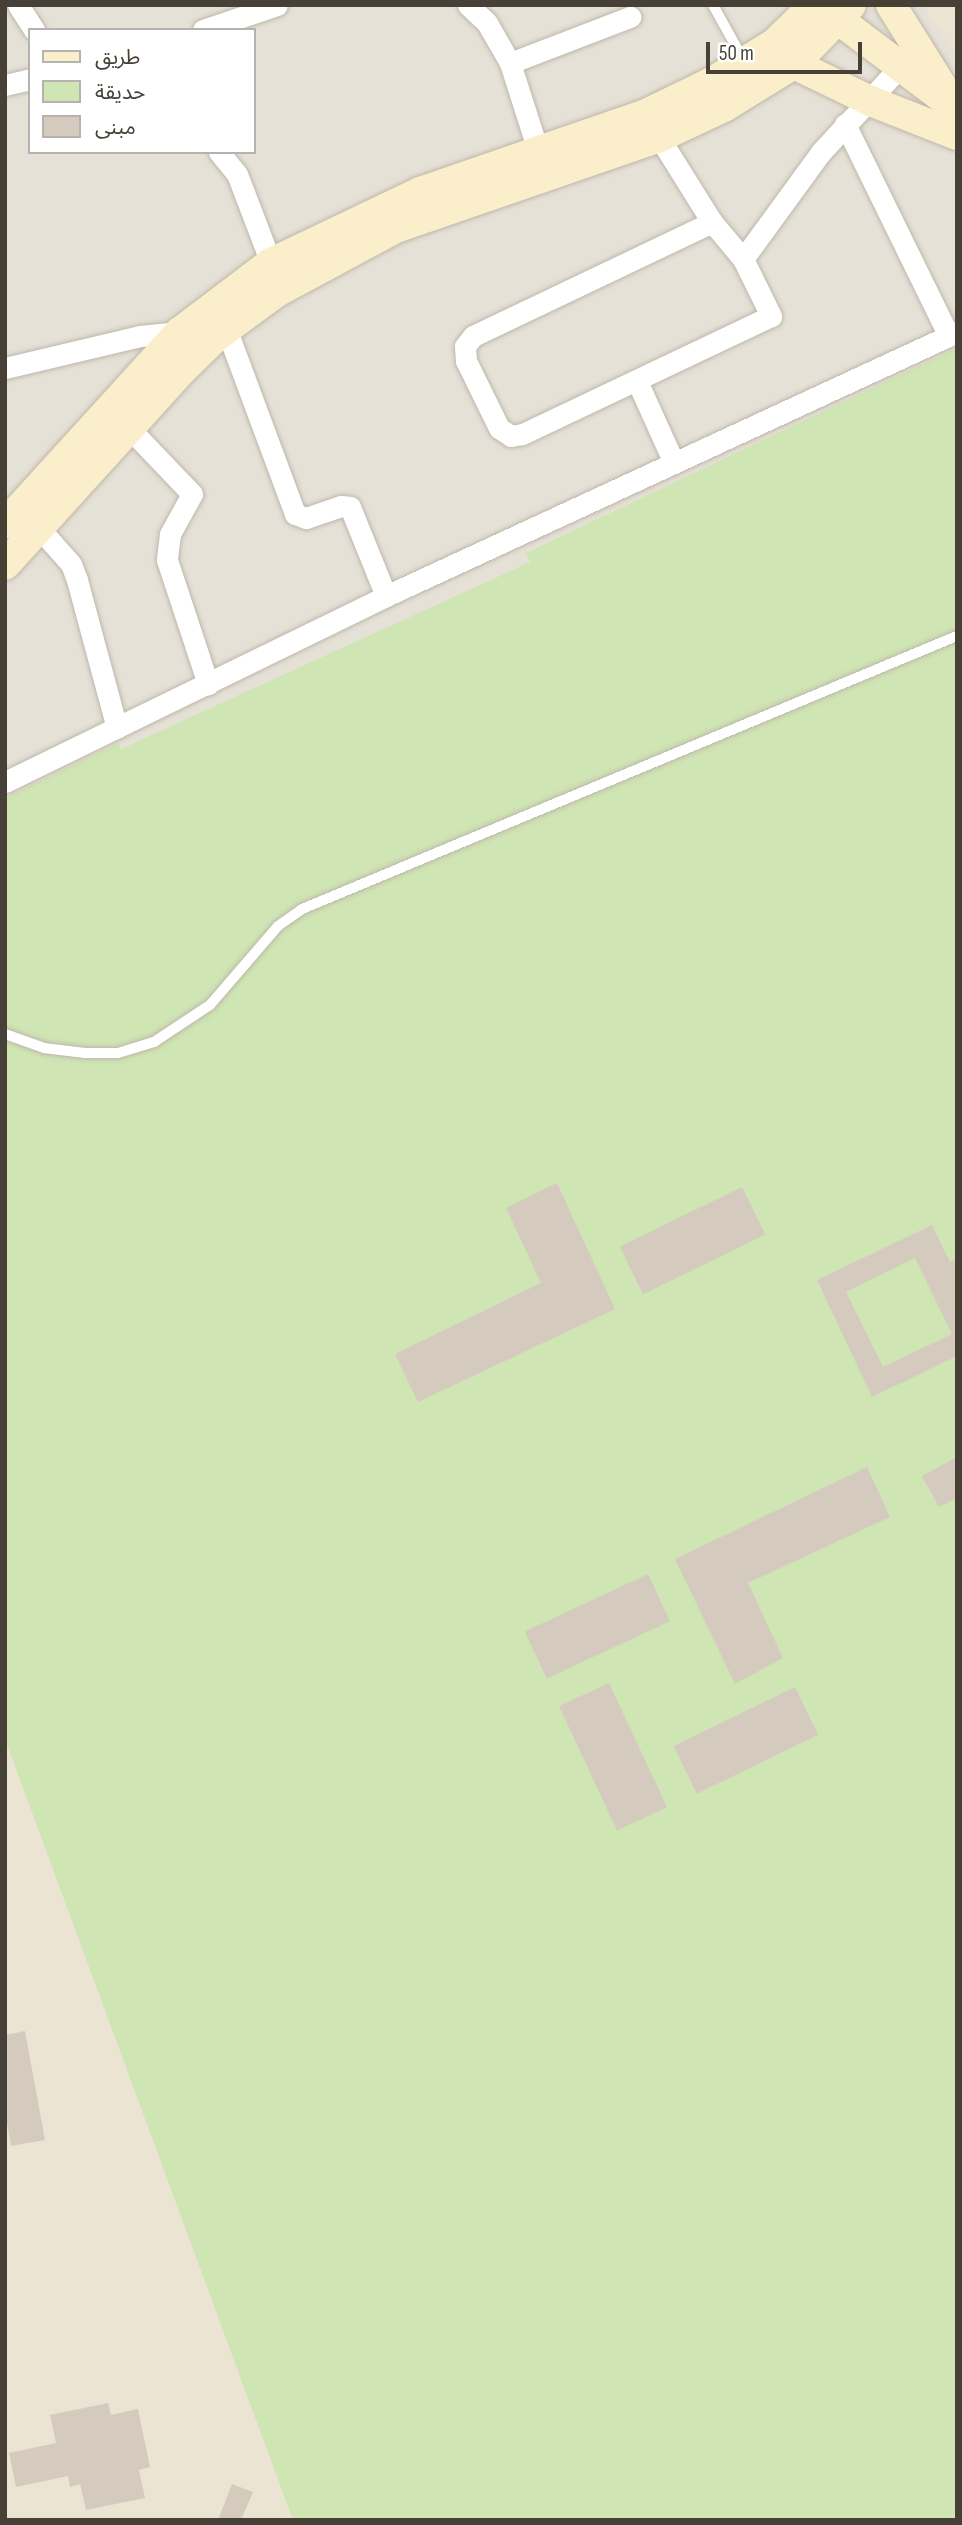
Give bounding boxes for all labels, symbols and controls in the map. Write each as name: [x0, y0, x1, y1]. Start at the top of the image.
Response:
legend: [28, 28, 256, 154]
scale bar: [710, 28, 866, 72]
text: 50 m: [719, 41, 754, 66]
text: طريق: [95, 45, 140, 70]
text: حديقة: [95, 80, 145, 105]
text: مبنى: [95, 115, 136, 140]

